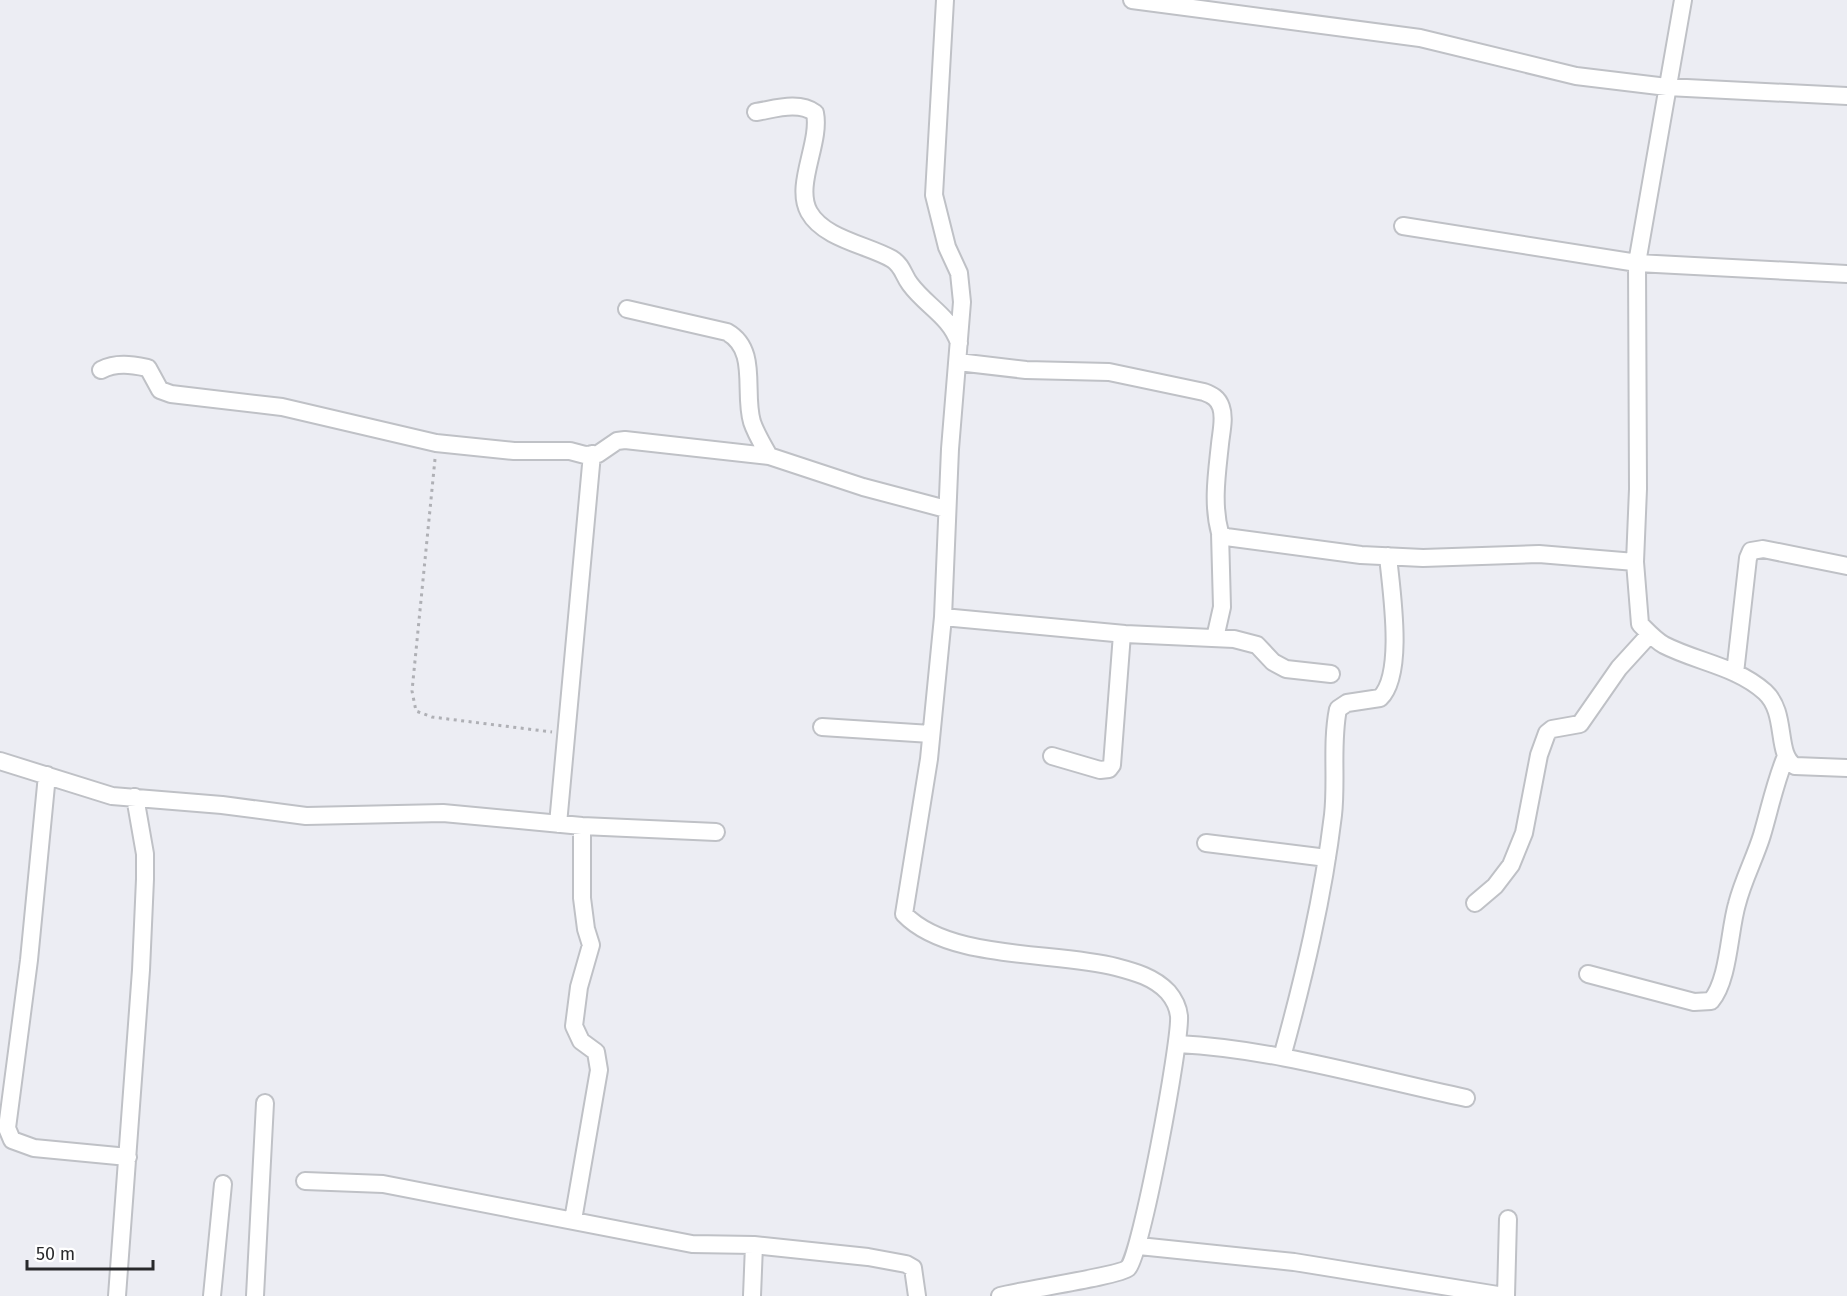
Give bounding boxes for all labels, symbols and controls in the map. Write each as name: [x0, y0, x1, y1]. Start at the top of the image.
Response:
scale bar: [27, 1233, 153, 1271]
text: 50 m: [36, 1243, 75, 1265]

